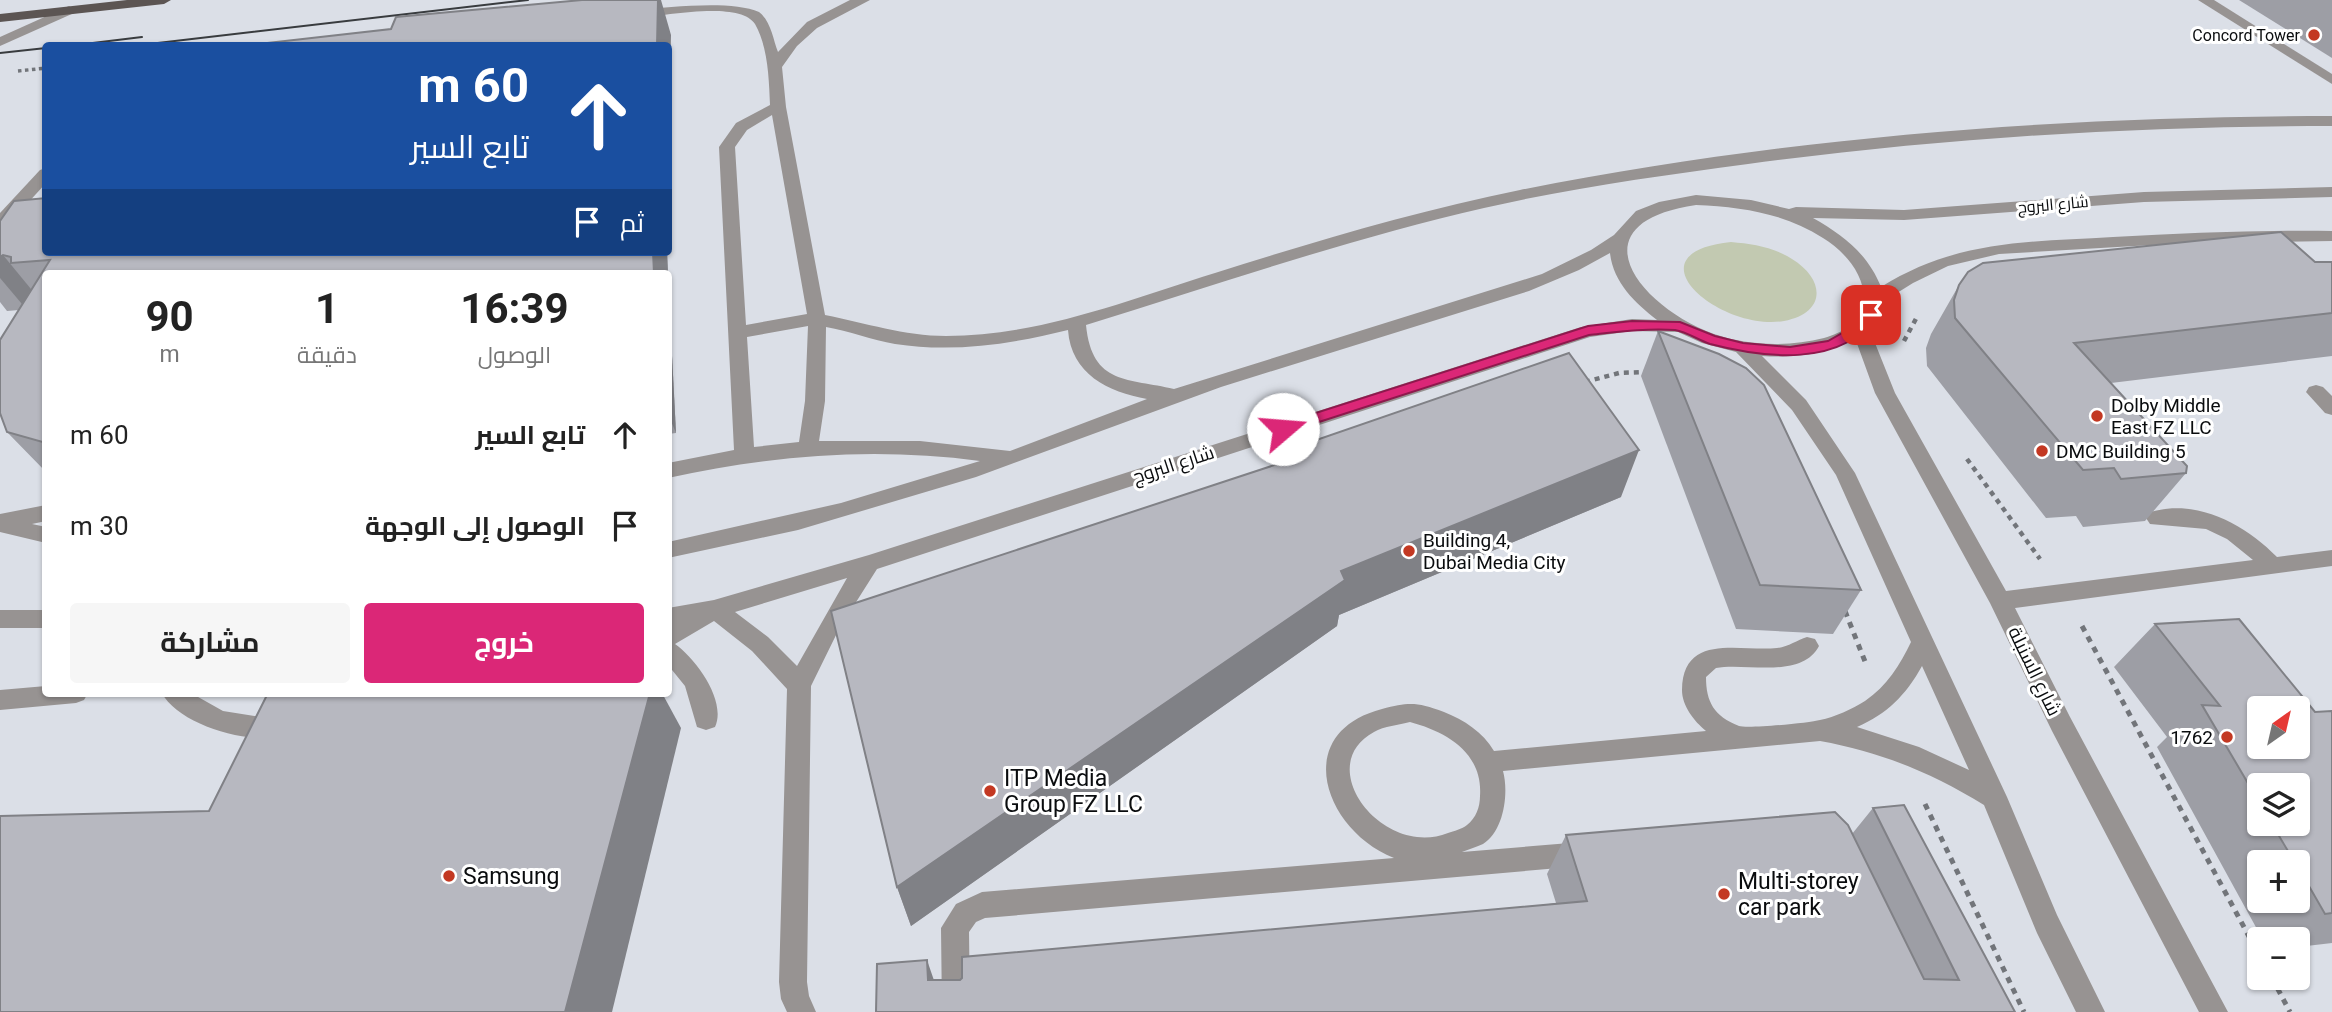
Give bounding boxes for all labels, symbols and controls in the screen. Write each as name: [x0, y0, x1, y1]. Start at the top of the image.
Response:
place label: Concord Tower: [2192, 26, 2301, 45]
marker: Concord Tower: [2306, 27, 2322, 43]
text: 60 m: [418, 57, 529, 114]
icon: ahead: [553, 70, 644, 161]
text: تابع السير: [410, 128, 529, 166]
street label: شارع البروج: [2017, 192, 2089, 219]
icon: arrive: [568, 203, 606, 241]
text: ثم: [620, 208, 644, 238]
text: 1: [315, 284, 339, 333]
text: 16:39: [460, 284, 569, 333]
pin: [1841, 285, 1901, 345]
text: 90: [145, 292, 194, 341]
icon: arrive: [1852, 296, 1890, 334]
text: m: [159, 341, 180, 368]
text: دقيقة: [297, 342, 357, 369]
text: الوصول: [478, 342, 551, 369]
position arrow: [1246, 392, 1320, 466]
place label: Dolby Middle East FZ LLC: [2111, 394, 2221, 439]
marker: Dolby Middle East FZ LLC: [2089, 408, 2105, 424]
icon: ahead: [606, 416, 644, 454]
text: 60 m: [70, 420, 129, 450]
text: تابع السير: [475, 420, 585, 450]
street label: شارع البروج: [1129, 440, 1218, 490]
place label: DMC Building 5: [2056, 440, 2186, 463]
marker: DMC Building 5: [2034, 443, 2050, 459]
icon: arrive: [606, 507, 644, 545]
text: 30 m: [70, 511, 129, 541]
text: الوصول إلى الوجهة: [365, 511, 585, 541]
place label: Building 4, Dubai Media City: [1423, 529, 1566, 574]
marker: Building 4, Dubai Media City: [1401, 543, 1417, 559]
button: مشاركة: [70, 603, 350, 683]
button: خروج: [364, 603, 644, 683]
street label: شارع السنبلة: [2001, 623, 2066, 720]
north arrow: [2247, 696, 2310, 760]
map controls: [2247, 696, 2310, 990]
place label: 1762: [2170, 726, 2213, 749]
marker: 1762: [2219, 729, 2235, 745]
place label: ITP Media Group FZ LLC: [1004, 765, 1143, 818]
button: layers: [2247, 773, 2310, 836]
marker: ITP Media Group FZ LLC: [982, 783, 998, 799]
button: +: [2247, 850, 2310, 913]
place label: Samsung: [463, 863, 560, 890]
marker: Samsung: [441, 868, 457, 884]
place label: Multi-storey car park: [1738, 868, 1859, 921]
marker: Multi-storey car park: [1716, 886, 1732, 902]
button: −: [2247, 927, 2310, 990]

